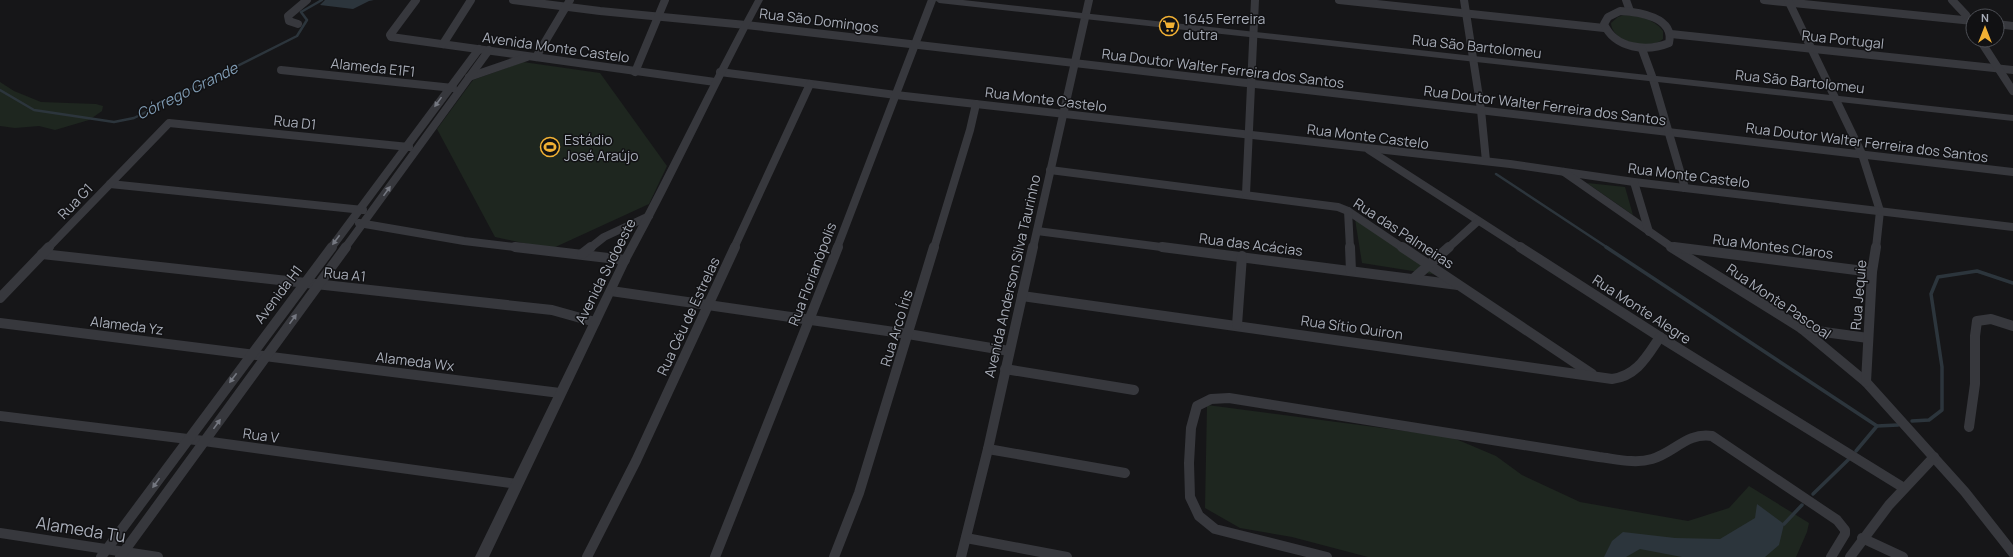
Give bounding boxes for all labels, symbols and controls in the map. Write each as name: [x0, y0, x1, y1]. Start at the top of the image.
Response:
street label: Rua São Domingos: [758, 3, 880, 37]
north arrow: [1965, 8, 2005, 48]
place label: 1645 Ferreira dutra: [1183, 9, 1265, 44]
text: N: [1981, 10, 1989, 25]
supermarket icon: 1645 Ferreira dutra: [1158, 15, 1180, 37]
street label: Rua Portugal: [1801, 25, 1885, 53]
street label: Avenida Monte Castelo: [481, 27, 631, 67]
street label: Rua São Bartolomeu: [1411, 30, 1543, 62]
street label: Rua Doutor Walter Ferreira dos Santos: [1101, 44, 1345, 92]
street label: Alameda E1F1: [330, 53, 416, 81]
water label: Córrego Grande: [133, 57, 242, 125]
street label: Rua São Bartolomeu: [1734, 65, 1866, 97]
street label: Rua Doutor Walter Ferreira dos Santos: [1423, 81, 1667, 129]
street label: Rua Monte Castelo: [984, 82, 1108, 116]
one-way arrow: [434, 97, 442, 107]
street label: Rua D1: [273, 110, 317, 134]
street label: Rua Doutor Walter Ferreira dos Santos: [1745, 118, 1989, 166]
street label: Rua Monte Castelo: [1306, 119, 1430, 153]
place label: Estádio José Araújo: [564, 130, 639, 165]
sports icon: Estádio José Araújo: [539, 136, 561, 158]
street label: Rua Monte Castelo: [1627, 158, 1751, 192]
street label: Avenida Anderson Silva Taurinho: [979, 173, 1045, 379]
street label: Rua G1: [53, 179, 97, 223]
one-way arrow: [383, 186, 391, 197]
street label: Rua das Palmeiras: [1350, 193, 1458, 273]
street label: Avenida Sudoeste: [570, 215, 640, 327]
street label: Rua Florianópolis: [784, 220, 840, 328]
street label: Rua das Acácias: [1198, 228, 1304, 260]
street label: Rua Montes Claros: [1712, 229, 1834, 263]
one-way arrow: [332, 235, 340, 246]
street label: Rua Céu de Estrelas: [652, 254, 724, 378]
street label: Rua Monte Pascoal: [1723, 259, 1835, 343]
street label: Rua Jequie: [1845, 259, 1871, 331]
street label: Avenida H1: [250, 261, 306, 327]
street label: Rua A1: [323, 262, 367, 286]
street label: Rua Monte Alegre: [1589, 270, 1695, 348]
street label: Rua Arco Íris: [875, 287, 917, 369]
street label: Rua Sítio Quiron: [1300, 310, 1404, 344]
street label: Alameda Yz: [89, 311, 165, 339]
one-way arrow: [289, 313, 297, 324]
street label: Alameda Wx: [375, 347, 456, 375]
one-way arrow: [229, 373, 237, 383]
one-way arrow: [213, 418, 221, 429]
street label: Rua V: [242, 423, 281, 447]
one-way arrow: [152, 477, 160, 488]
street label: Alameda Tu: [34, 511, 128, 547]

